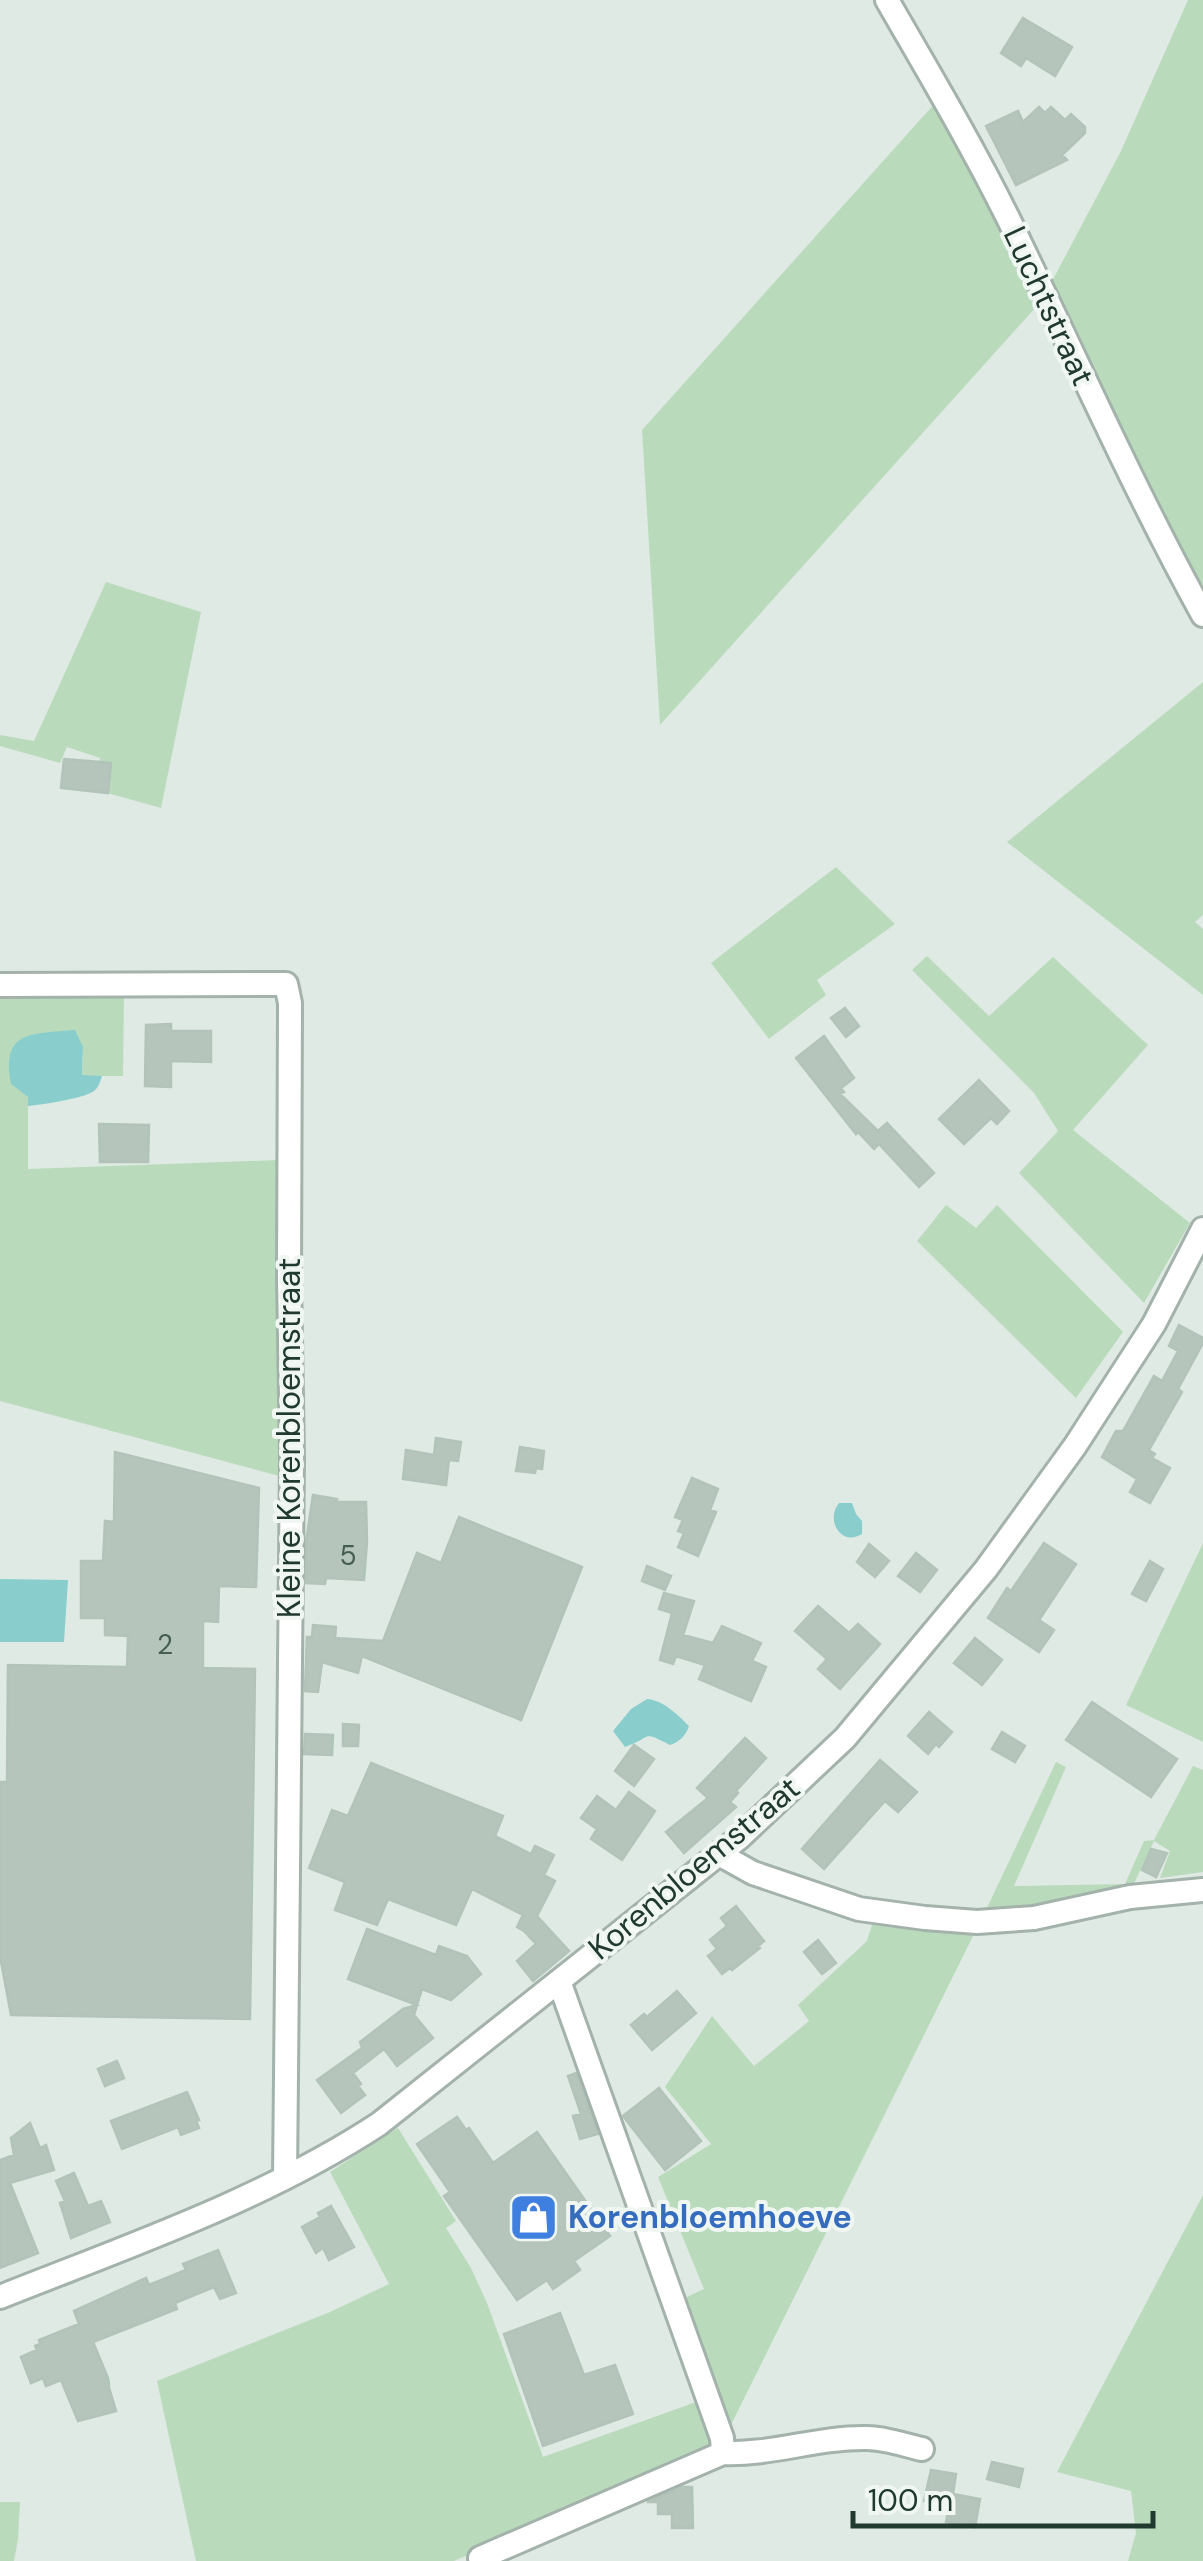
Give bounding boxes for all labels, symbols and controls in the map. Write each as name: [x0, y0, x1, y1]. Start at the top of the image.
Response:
street label: Luchtstraat: [994, 220, 1104, 392]
street label: Kleine Korenbloemstraat: [268, 1258, 310, 1618]
house number: 5: [339, 1537, 357, 1574]
house number: 2: [157, 1626, 173, 1663]
street label: Korenbloemstraat: [579, 1767, 809, 1969]
shop icon: Korenbloemhoeve: [507, 2191, 559, 2243]
place label: Korenbloemhoeve: [568, 2196, 852, 2238]
scale bar: [853, 2466, 1153, 2528]
text: 100 m: [868, 2481, 953, 2520]

